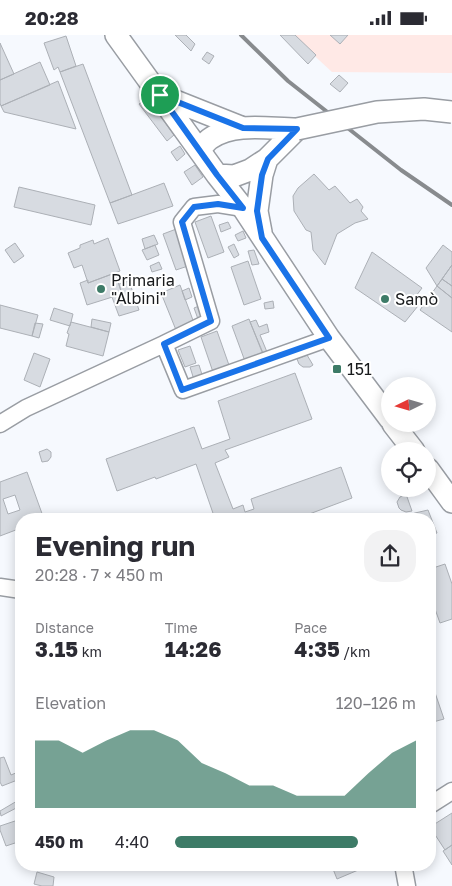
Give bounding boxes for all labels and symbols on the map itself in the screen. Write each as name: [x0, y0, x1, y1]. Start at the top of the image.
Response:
pin: [139, 74, 181, 116]
place label: Primaria "Albini": [111, 270, 175, 308]
marker: Primaria "Albini": [95, 283, 107, 295]
place label: Samò: [395, 289, 438, 309]
marker: Samò: [379, 293, 391, 305]
place label: 151: [347, 359, 372, 379]
marker: 151: [331, 363, 343, 375]
north arrow: [381, 377, 436, 433]

